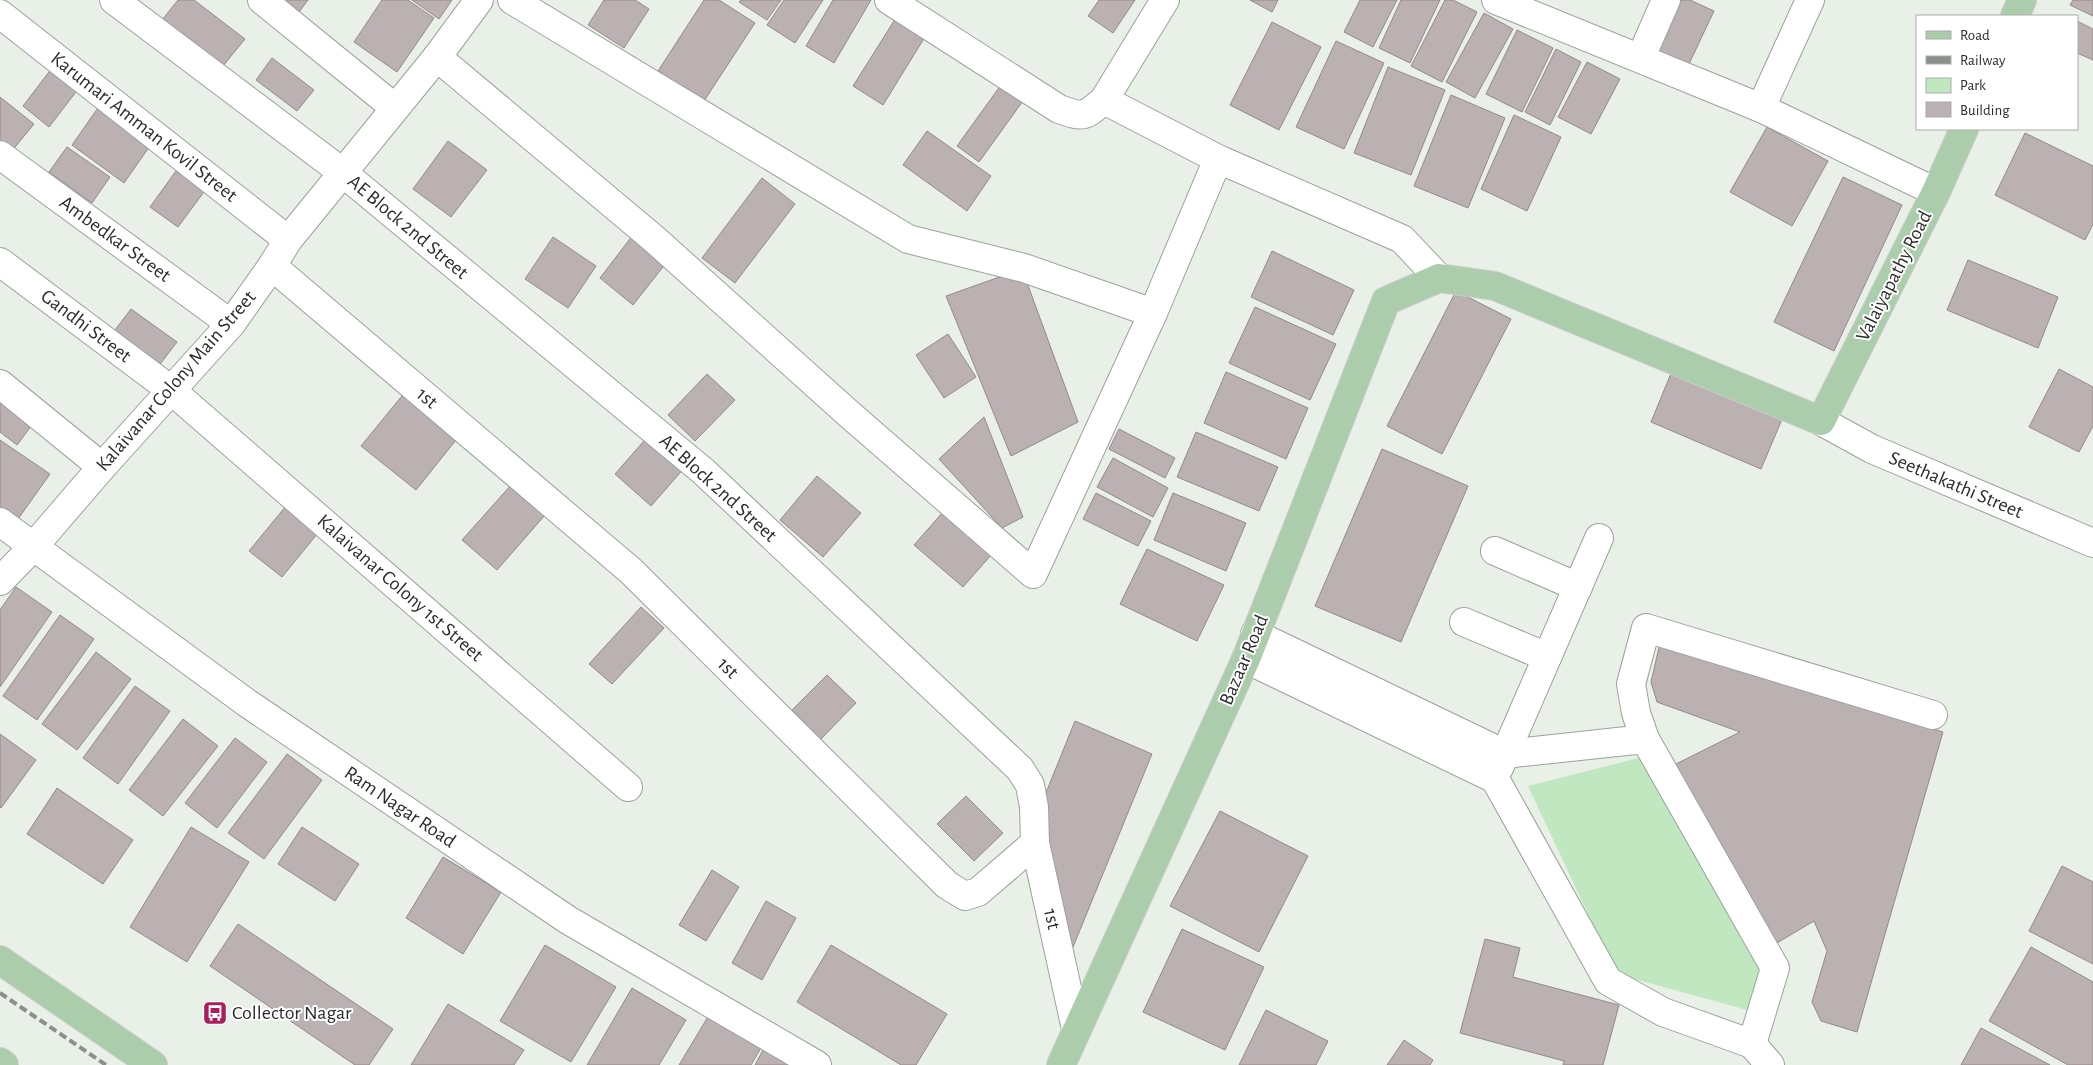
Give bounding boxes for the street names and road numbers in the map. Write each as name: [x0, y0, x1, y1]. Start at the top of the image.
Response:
street label: Karumari Amman Kovil Street: [47, 48, 241, 206]
street label: AE Block 2nd Street: [344, 171, 472, 283]
street label: Ambedkar Street: [56, 192, 175, 286]
street label: Valaiyapathy Road: [1853, 208, 1935, 344]
street label: Gandhi Street: [37, 286, 135, 367]
street label: Kalaivanar Colony Main Street: [92, 287, 260, 475]
street label: 1st: [413, 384, 442, 413]
street label: AE Block 2nd Street: [655, 430, 781, 546]
street label: Seethakathi Street: [1886, 448, 2027, 522]
street label: Kalaivanar Colony 1st Street: [313, 511, 487, 666]
street label: Bazaar Road: [1216, 612, 1272, 708]
street label: 1st: [714, 654, 743, 683]
street label: Ram Nagar Road: [341, 762, 459, 852]
street label: 1st: [1040, 907, 1064, 932]

